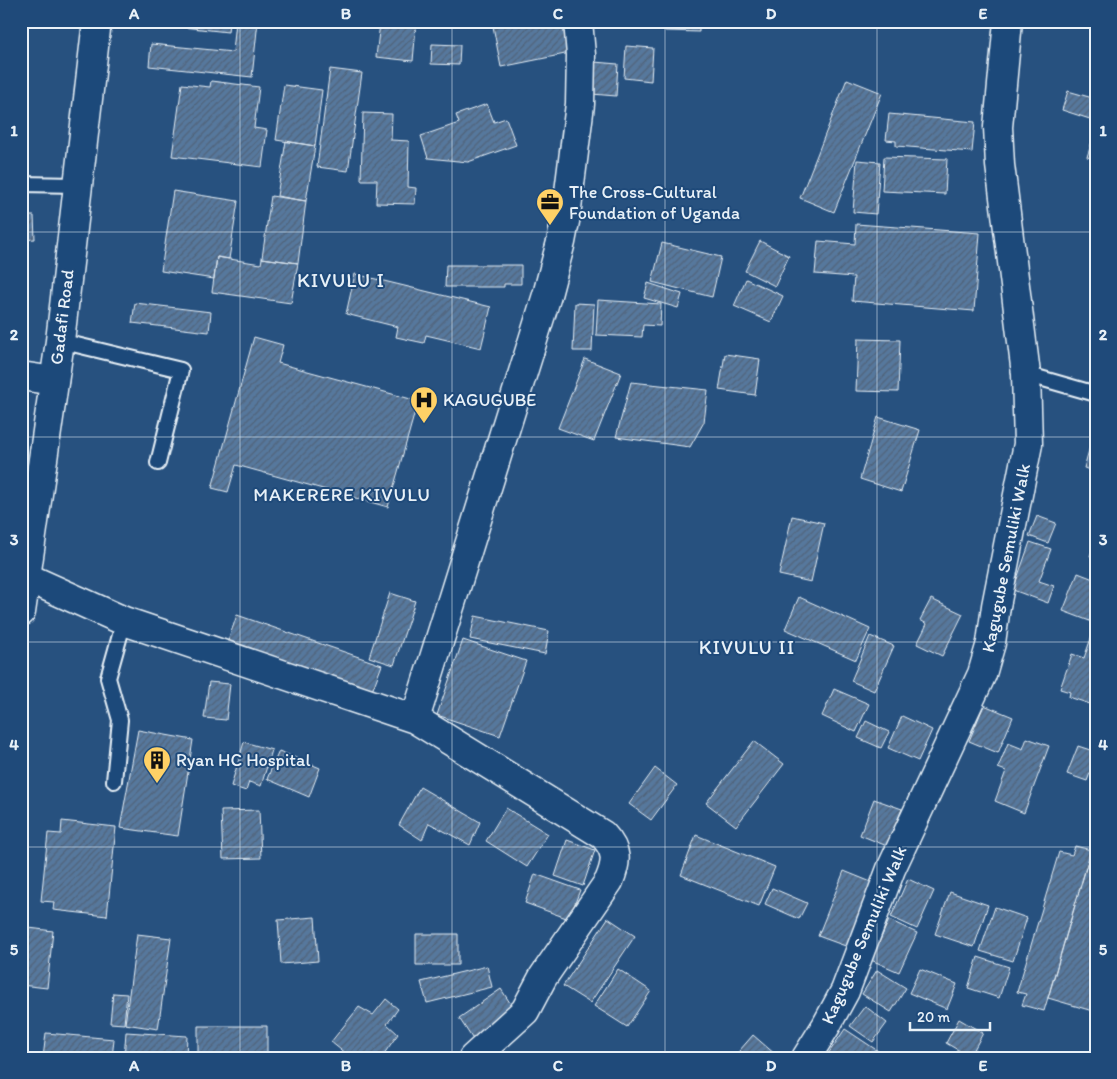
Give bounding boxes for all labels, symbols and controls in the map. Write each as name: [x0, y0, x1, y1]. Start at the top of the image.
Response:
text: A: [128, 4, 140, 23]
text: B: [341, 4, 352, 23]
text: C: [553, 4, 564, 23]
text: D: [766, 4, 777, 23]
text: E: [979, 4, 988, 23]
text: 1: [10, 121, 18, 140]
text: 1: [1099, 121, 1107, 140]
place label: The Cross-Cultural Foundation of Uganda: [569, 181, 740, 224]
office icon: The Cross-Cultural Foundation of Uganda: [535, 187, 565, 226]
street label: Gadafi Road: [45, 268, 79, 366]
district label: KIVULU I: [297, 268, 385, 292]
text: 2: [10, 325, 19, 344]
text: 2: [1099, 325, 1108, 344]
hospital icon: KAGUGUBE: [409, 385, 439, 424]
place label: KAGUGUBE: [443, 389, 536, 411]
street label: Kagugube Semuliki Walk: [977, 462, 1035, 654]
district label: MAKERERE KIVULU: [253, 483, 431, 506]
text: 3: [10, 530, 19, 549]
text: 3: [1099, 530, 1108, 549]
district label: KIVULU II: [699, 635, 795, 659]
text: 4: [9, 735, 19, 754]
text: 4: [1098, 735, 1108, 754]
building icon: Ryan HC Hospital: [142, 745, 172, 784]
place label: Ryan HC Hospital: [176, 749, 311, 771]
street label: Kagugube Semuliki Walk: [816, 842, 912, 1028]
text: 5: [10, 940, 19, 959]
text: 5: [1099, 940, 1108, 959]
scale bar: [910, 999, 990, 1031]
text: 20 m: [917, 1008, 951, 1026]
text: A: [128, 1056, 140, 1075]
text: B: [341, 1056, 352, 1075]
text: C: [553, 1056, 564, 1075]
text: D: [766, 1056, 777, 1075]
text: E: [979, 1056, 988, 1075]

